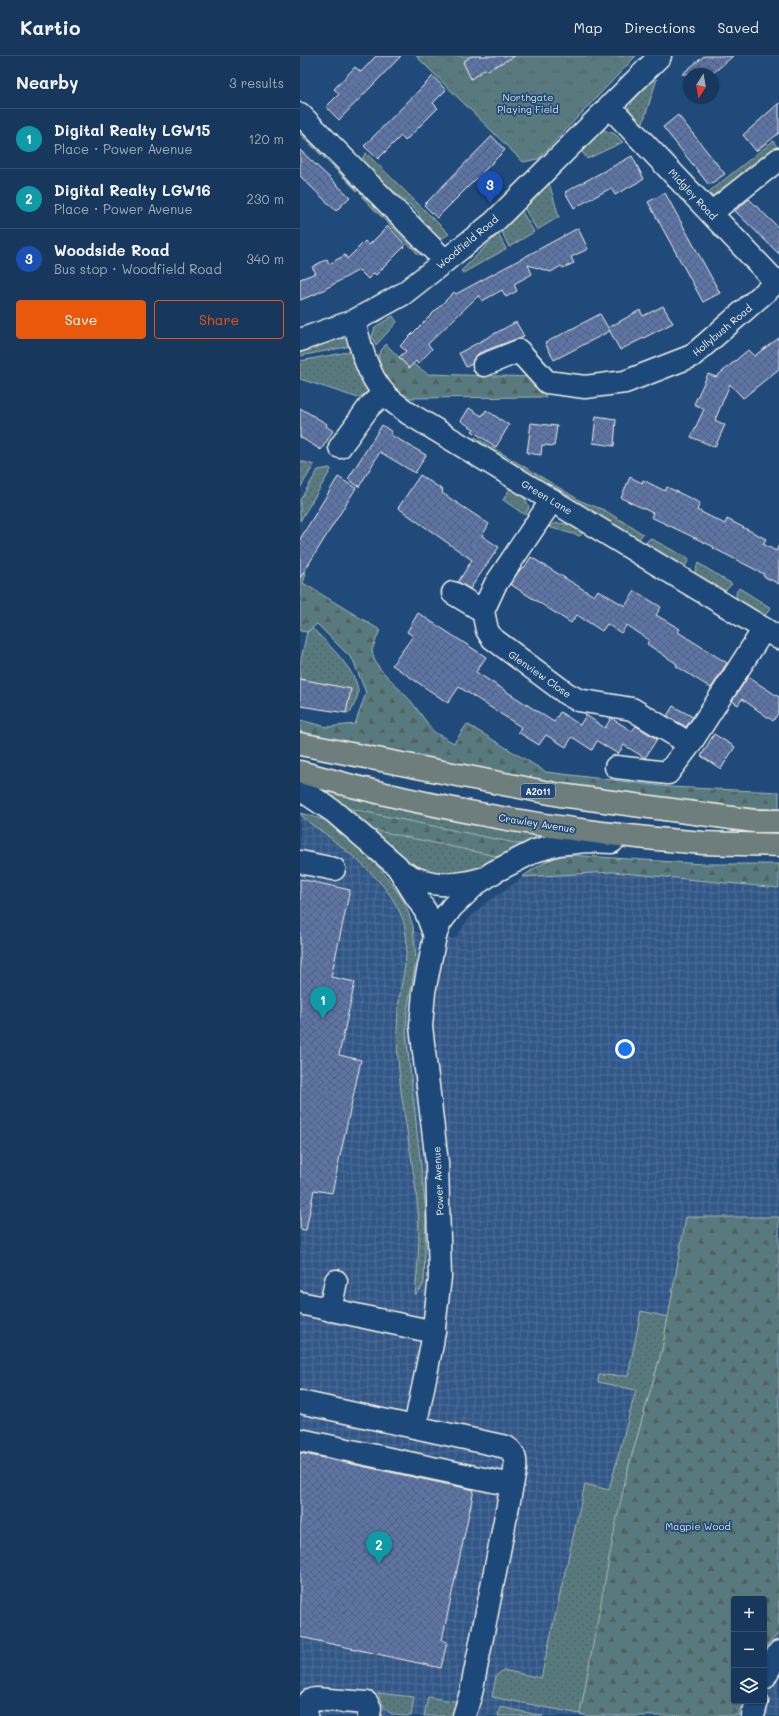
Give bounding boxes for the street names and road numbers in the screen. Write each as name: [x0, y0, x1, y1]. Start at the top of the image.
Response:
street label: Midgley Road: [666, 165, 720, 223]
street label: Woodfield Road: [433, 212, 501, 272]
street label: Hollybush Road: [689, 301, 755, 359]
street label: Green Lane: [519, 476, 575, 518]
street label: Glenview Close: [506, 647, 574, 701]
road number: A2011: [521, 784, 555, 798]
street label: Crawley Avenue: [497, 810, 577, 836]
street label: Power Avenue: [429, 1146, 447, 1216]

